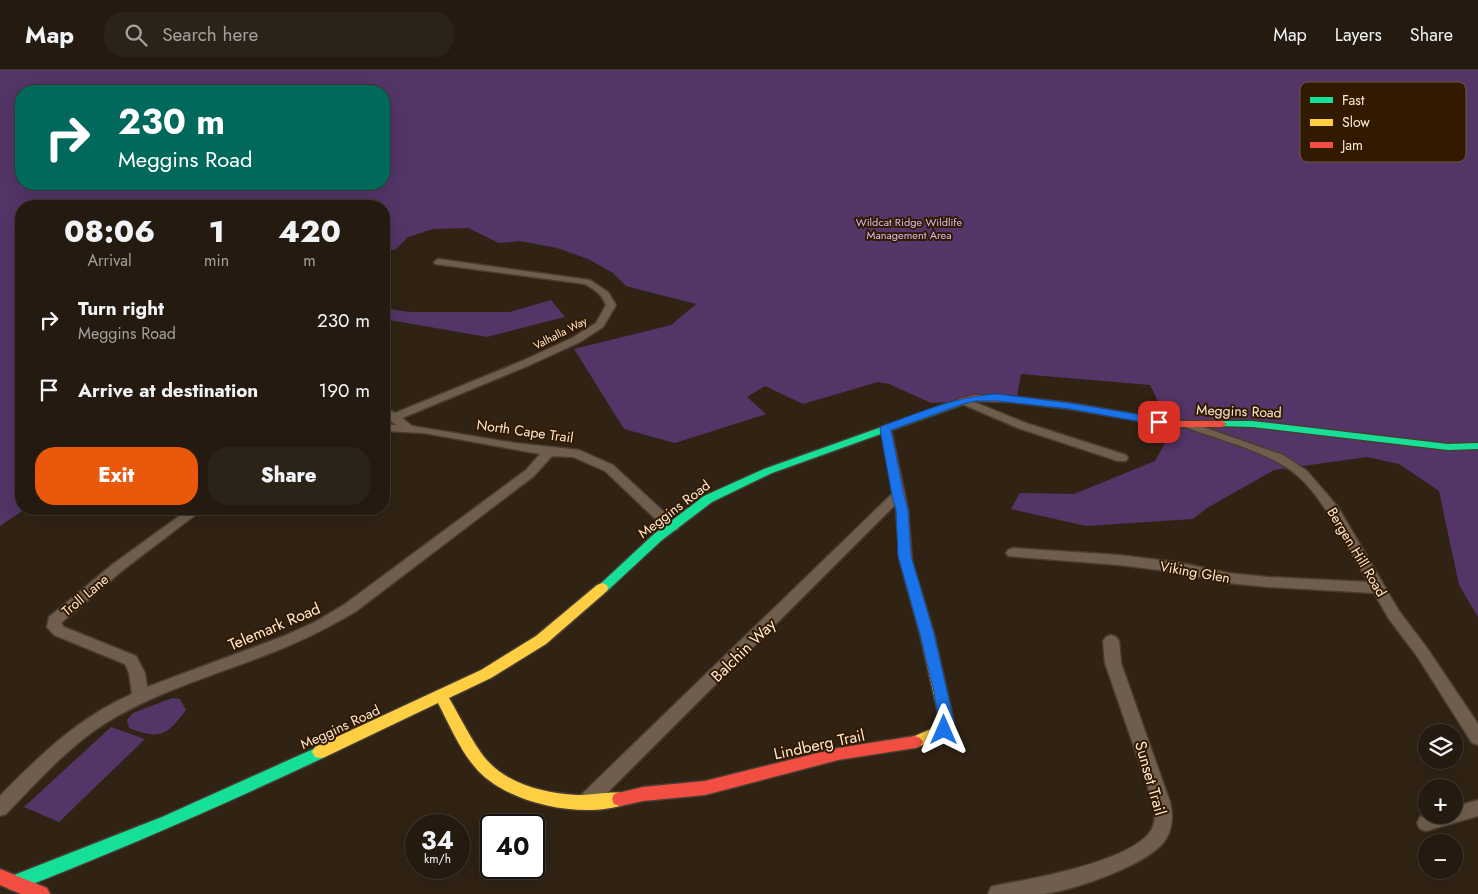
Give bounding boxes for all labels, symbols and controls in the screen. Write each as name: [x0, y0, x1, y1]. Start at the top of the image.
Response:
search box: [104, 12, 454, 57]
text: Map: [25, 17, 74, 52]
icon: search: [122, 21, 150, 49]
text: Search here: [162, 21, 258, 48]
text: Map: [1273, 22, 1307, 48]
text: Layers: [1335, 22, 1382, 48]
text: Share: [1410, 22, 1453, 48]
legend: [1300, 82, 1466, 162]
text: Fast: [1342, 90, 1365, 110]
text: 230 m: [118, 97, 225, 147]
icon: right: [35, 105, 100, 170]
text: Slow: [1342, 112, 1370, 132]
text: Jam: [1340, 135, 1363, 155]
text: Meggins Road: [118, 143, 252, 175]
text: 08:06: [64, 210, 155, 253]
text: 1: [209, 210, 225, 253]
text: 420: [278, 210, 341, 253]
park label: Wildcat Ridge Wildlife Management Area: [856, 214, 962, 243]
text: Arrival: [87, 249, 132, 272]
text: min: [204, 249, 229, 272]
text: m: [303, 249, 316, 272]
text: Turn right: [78, 295, 164, 322]
icon: right: [35, 306, 63, 334]
text: 230 m: [317, 307, 370, 334]
street label: Valhalla Way: [530, 313, 590, 353]
text: Meggins Road: [78, 322, 176, 345]
icon: arrive: [35, 376, 63, 404]
text: Arrive at destination: [78, 377, 258, 404]
text: 190 m: [319, 377, 370, 404]
street label: Meggins Road: [1196, 400, 1282, 422]
pin: [1138, 401, 1180, 443]
icon: arrive: [1145, 408, 1173, 436]
street label: North Cape Trail: [475, 414, 575, 448]
button: Exit: [35, 447, 198, 505]
button: Share: [208, 447, 370, 505]
street label: Meggins Road: [634, 475, 714, 543]
street label: Bergen Hill Road: [1322, 504, 1392, 600]
street label: Viking Glen: [1158, 556, 1232, 588]
street label: Troll Lane: [57, 569, 113, 621]
street label: Telemark Road: [225, 597, 324, 656]
street label: Balchin Way: [706, 613, 782, 687]
street label: Meggins Road: [297, 700, 383, 754]
position arrow: [917, 703, 969, 755]
street label: Lindberg Trail: [771, 724, 867, 765]
map controls: [1418, 724, 1463, 879]
button: layers: [1418, 724, 1463, 769]
street label: Sunset Trail: [1129, 738, 1172, 818]
button: +: [1418, 779, 1463, 824]
speed limit sign: 40: [480, 814, 545, 879]
text: 34: [421, 822, 454, 858]
button: −: [1418, 834, 1463, 879]
text: km/h: [424, 850, 451, 868]

